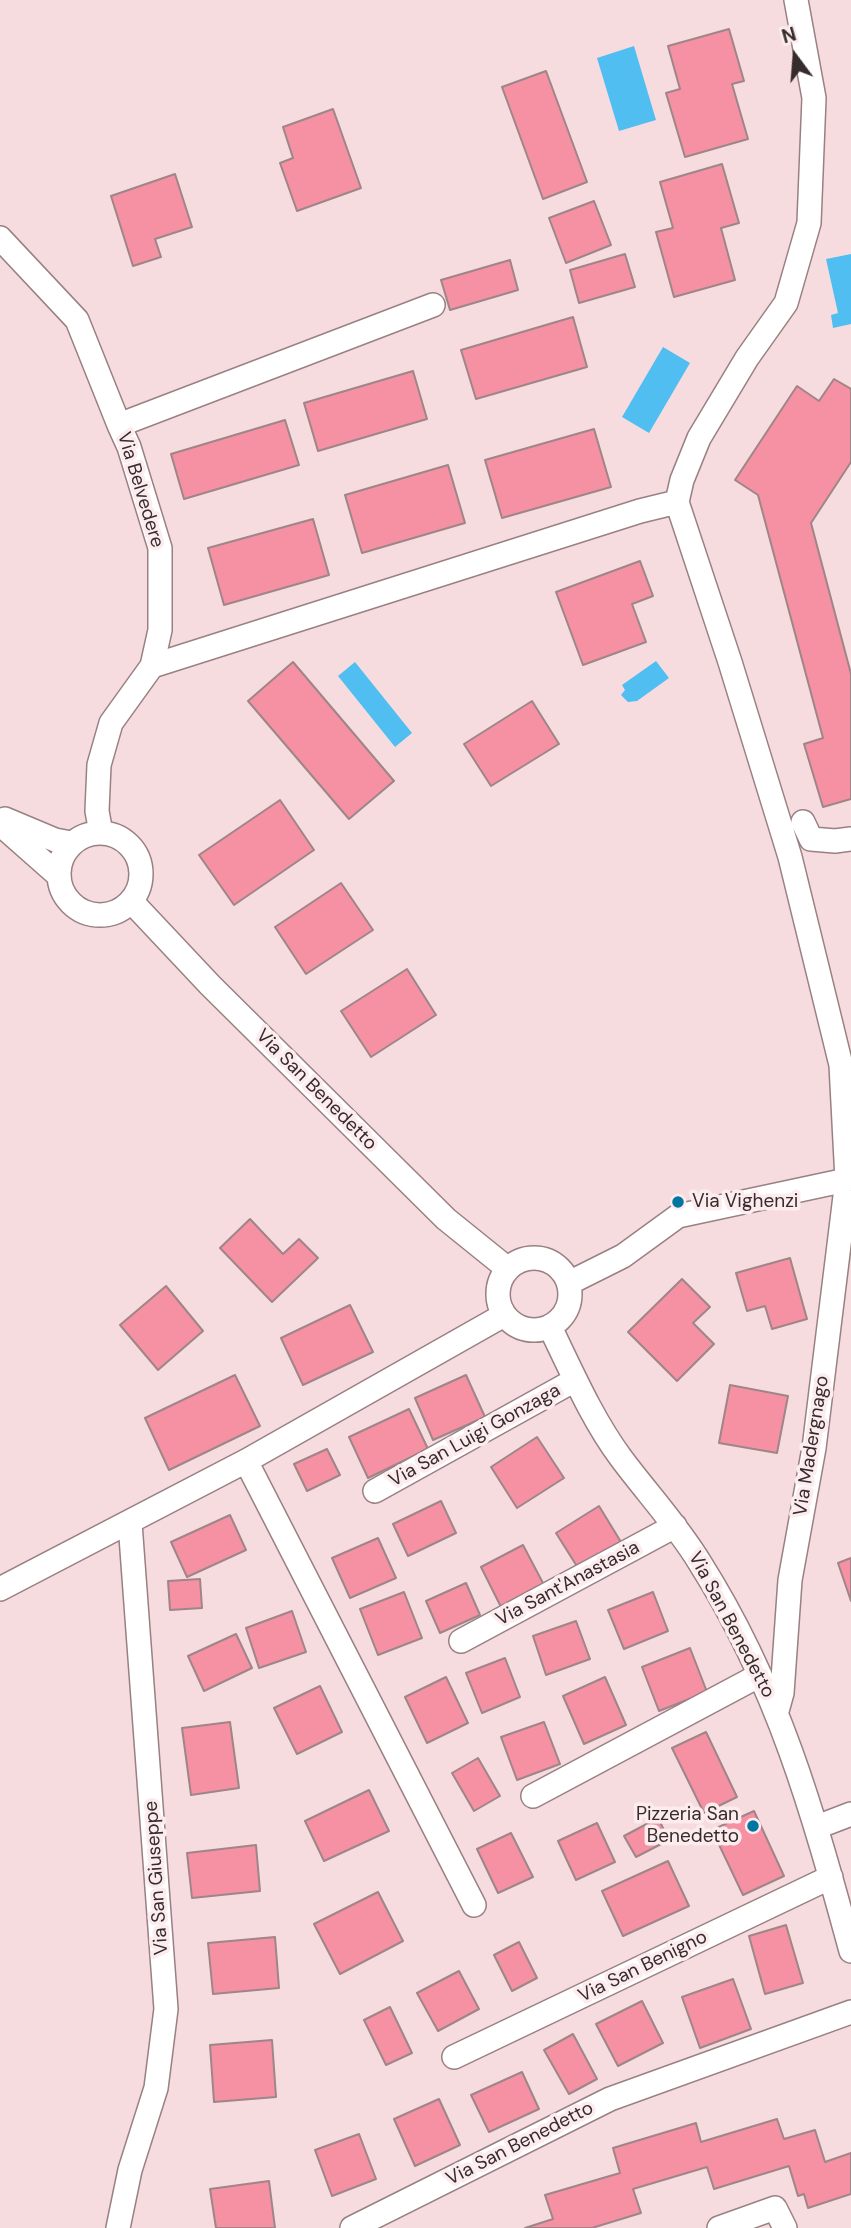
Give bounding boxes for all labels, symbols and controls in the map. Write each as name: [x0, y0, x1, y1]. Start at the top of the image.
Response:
north arrow: [760, 21, 830, 91]
text: N: [779, 21, 799, 49]
street label: Via Belvedere: [112, 429, 168, 551]
street label: Via San Benedetto: [251, 1025, 381, 1155]
place label: Via Vighenzi: [692, 1191, 798, 1213]
marker: Via Vighenzi: [670, 1194, 686, 1210]
street label: Via Madergnago: [790, 1374, 834, 1518]
street label: Via San Luigi Gonzaga: [385, 1379, 565, 1493]
street label: Via Sant'Anastasia: [492, 1537, 644, 1631]
street label: Via San Benedetto: [683, 1548, 779, 1702]
street label: Via San Giuseppe: [140, 1800, 174, 1956]
place label: Pizzeria San Benedetto: [636, 1804, 739, 1848]
marker: Pizzeria San Benedetto: [745, 1818, 761, 1834]
street label: Via San Benigno: [575, 1926, 711, 2008]
street label: Via San Benedetto: [443, 2097, 597, 2191]

